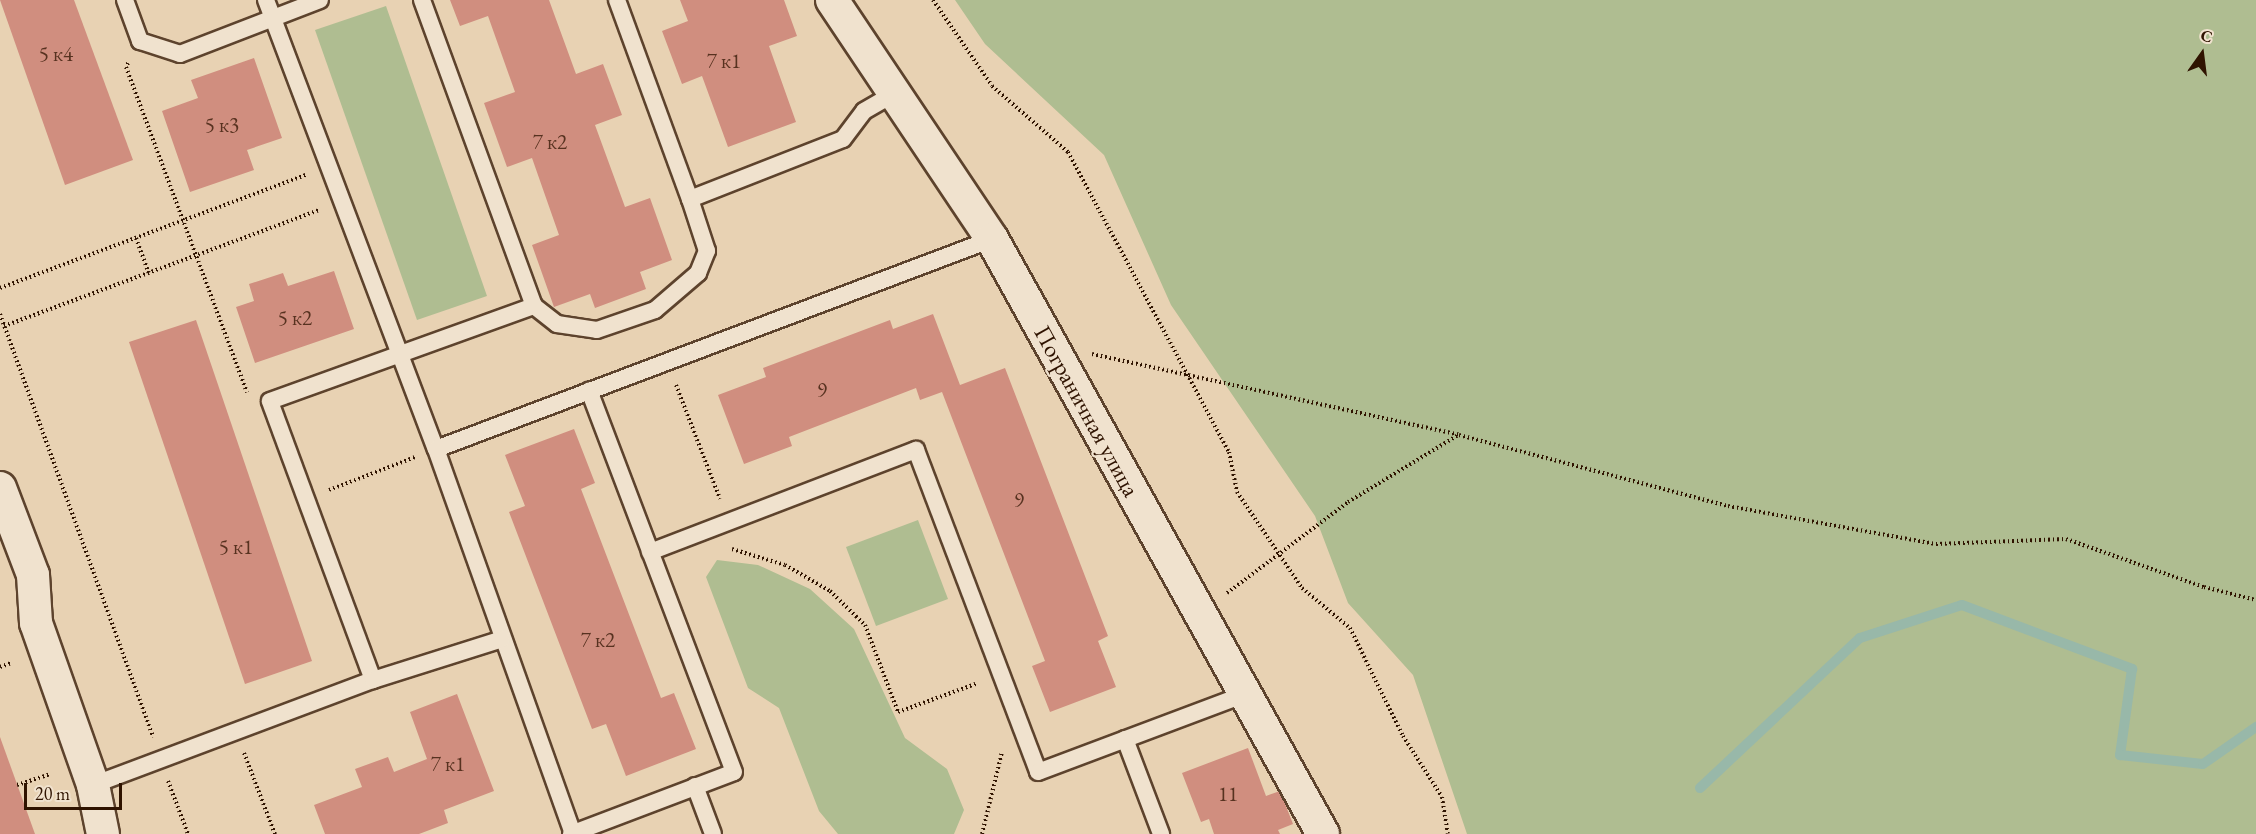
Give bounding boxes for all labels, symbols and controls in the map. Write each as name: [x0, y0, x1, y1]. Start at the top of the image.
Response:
north arrow: [2172, 24, 2232, 84]
text: С: [2198, 24, 2215, 48]
house number: 5 к4: [39, 41, 73, 67]
house number: 7 к1: [707, 48, 741, 74]
house number: 5 к3: [205, 112, 239, 138]
house number: 7 к2: [533, 129, 567, 155]
house number: 5 к2: [278, 305, 312, 331]
street label: Пограничная улица: [1028, 320, 1146, 502]
house number: 9: [817, 377, 827, 403]
house number: 9: [1014, 487, 1024, 513]
house number: 5 к1: [219, 534, 253, 560]
house number: 7 к2: [581, 627, 615, 653]
house number: 7 к1: [431, 751, 465, 777]
scale bar: [27, 771, 124, 809]
house number: 11: [1218, 781, 1238, 807]
text: 20 m: [35, 782, 70, 805]

